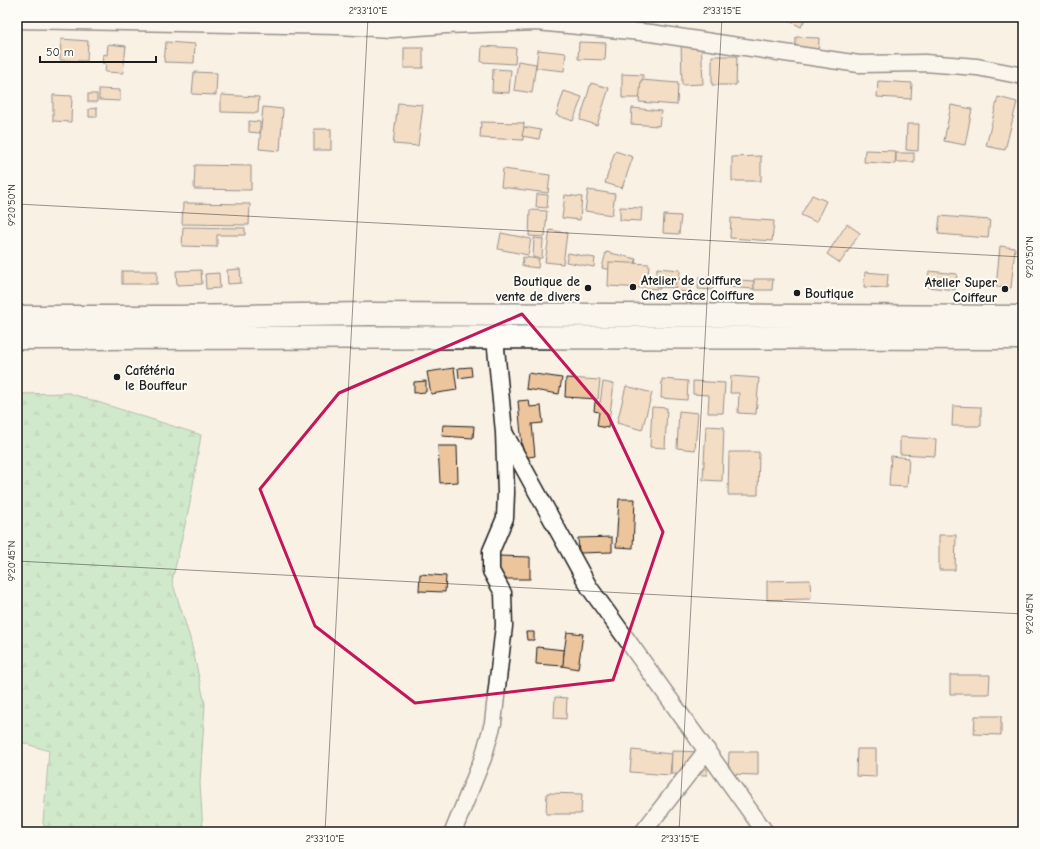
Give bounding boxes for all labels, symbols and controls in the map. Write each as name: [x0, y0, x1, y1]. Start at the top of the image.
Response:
text: 2°33'10"E: [349, 5, 387, 17]
text: 2°33'15"E: [703, 5, 741, 17]
scale bar: [40, 38, 156, 64]
text: 50 m: [46, 45, 74, 59]
text: 9°20'50"N: [6, 184, 18, 226]
text: 9°20'50"N: [1024, 236, 1036, 278]
place label: Atelier de coiffure Chez Grâce Coiffure: [641, 273, 755, 303]
place label: Boutique de vente de divers: [495, 274, 581, 304]
place label: Atelier Super Coiffeur: [925, 275, 998, 305]
marker: Atelier de coiffure Chez Grâce Coiffure: [628, 282, 638, 292]
marker: Boutique de vente de divers: [583, 283, 593, 293]
marker: Atelier Super Coiffeur: [1000, 284, 1010, 294]
place label: Boutique: [805, 286, 854, 301]
marker: Boutique: [792, 288, 802, 298]
place label: Cafétéria le Bouffeur: [125, 363, 188, 393]
marker: Cafétéria le Bouffeur: [112, 372, 122, 382]
text: 9°20'45"N: [6, 541, 18, 581]
text: 9°20'45"N: [1024, 594, 1036, 634]
text: 2°33'10"E: [306, 833, 344, 845]
text: 2°33'15"E: [661, 833, 699, 845]

